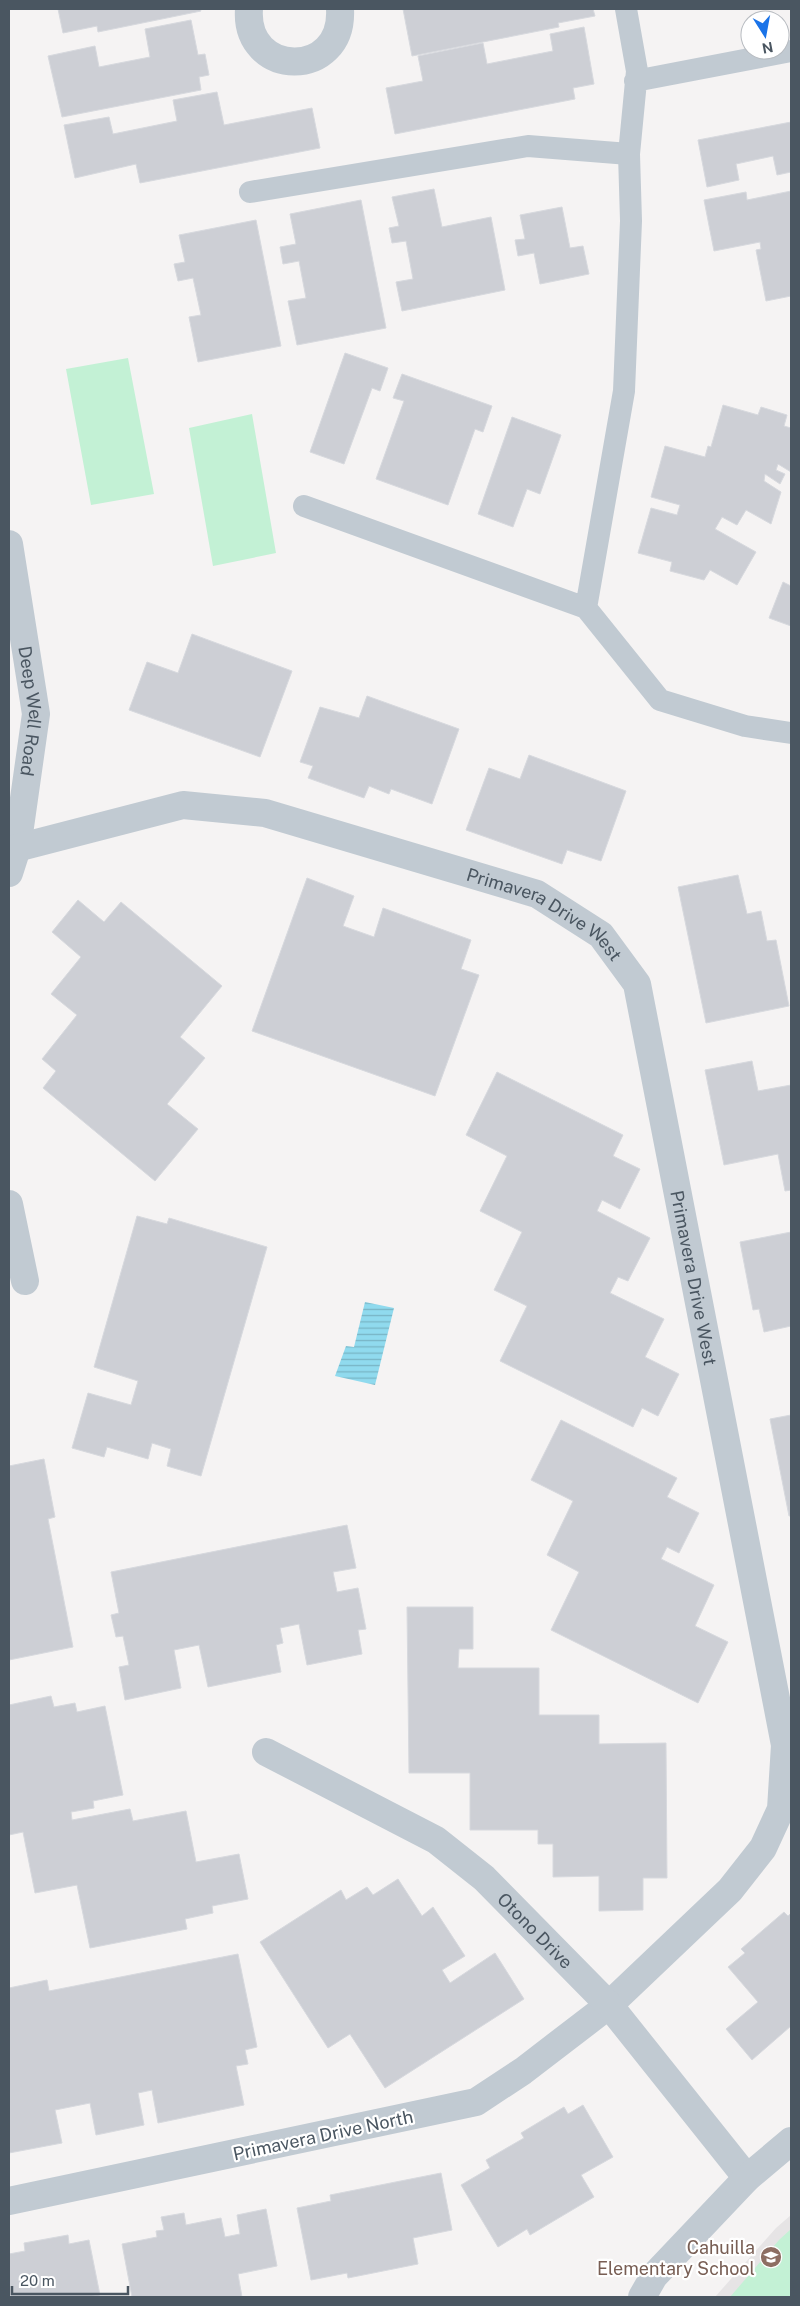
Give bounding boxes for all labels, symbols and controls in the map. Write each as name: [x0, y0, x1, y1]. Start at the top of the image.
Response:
north arrow: [740, 10, 790, 60]
text: N: [761, 39, 774, 57]
street label: Deep Well Road: [15, 644, 47, 778]
street label: Primavera Drive West: [464, 863, 627, 965]
street label: Primavera Drive West: [667, 1188, 721, 1367]
street label: Otono Drive: [494, 1888, 577, 1973]
street label: Primavera Drive North: [231, 2106, 415, 2164]
place label: Cahuilla Elementary School: [597, 2237, 755, 2279]
school or university icon: Cahuilla Elementary School: [759, 2245, 783, 2269]
scale bar: [12, 2264, 129, 2296]
text: 20 m: [20, 2272, 55, 2289]

